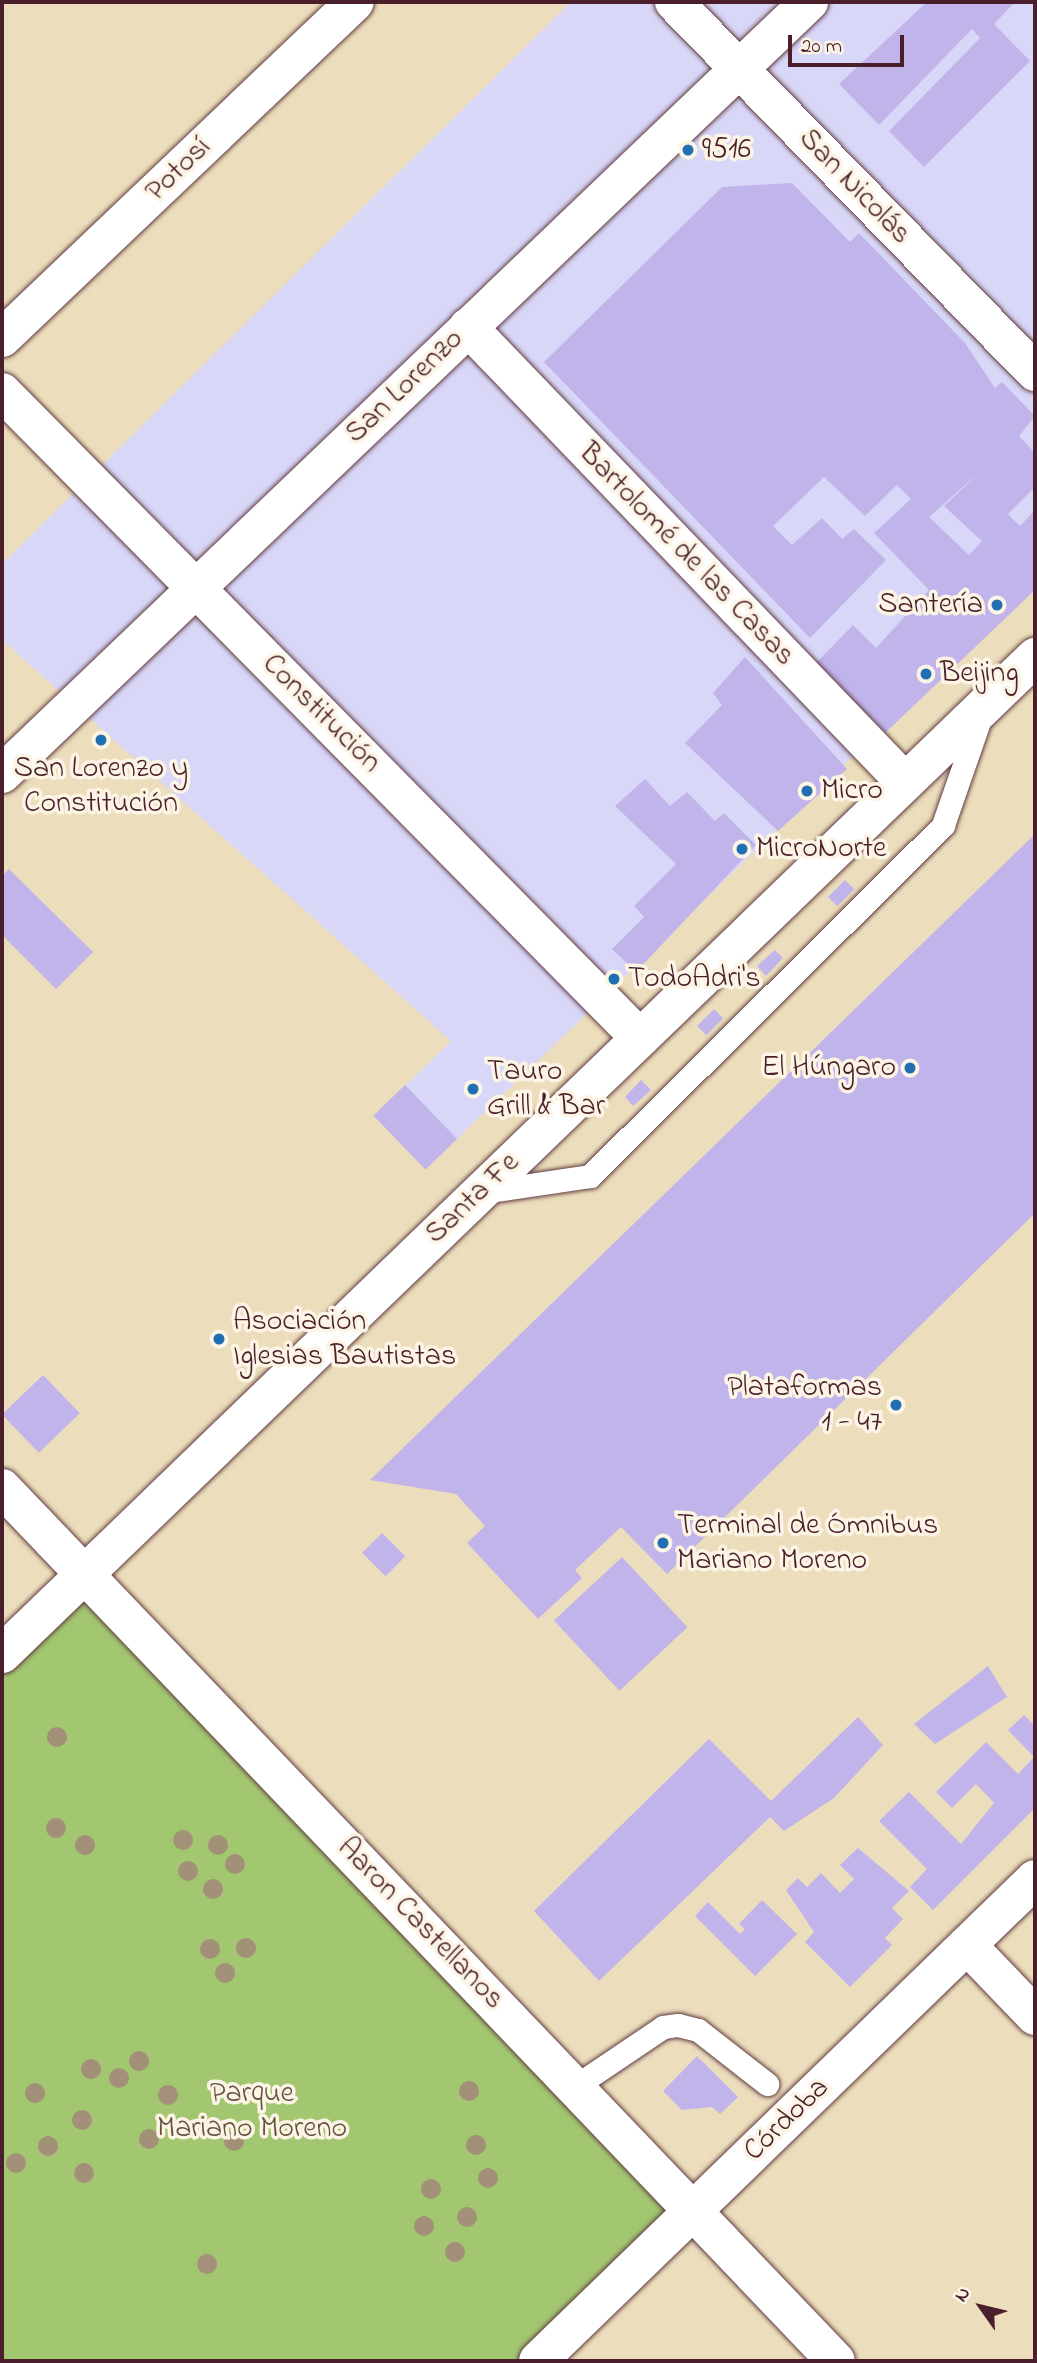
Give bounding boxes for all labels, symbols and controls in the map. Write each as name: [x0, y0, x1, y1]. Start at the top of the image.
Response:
scale bar: [792, 21, 908, 65]
text: 20 m: [801, 32, 842, 62]
street label: San Nicolás: [790, 122, 918, 252]
street label: Potosí: [139, 130, 219, 210]
place label: 9516: [702, 132, 751, 168]
marker: 9516: [680, 142, 696, 158]
street label: San Lorenzo: [338, 322, 472, 452]
street label: Bartolomé de las Casas: [570, 436, 802, 674]
place label: Santería: [878, 587, 983, 623]
marker: Santería: [989, 597, 1005, 613]
street label: Constitución: [254, 647, 388, 781]
place label: Beijing: [940, 656, 1019, 692]
marker: Beijing: [918, 666, 934, 682]
marker: San Lorenzo y Constitución: [93, 732, 109, 748]
place label: San Lorenzo y Constitución: [14, 751, 188, 822]
place label: Micro: [821, 773, 883, 809]
marker: Micro: [799, 783, 815, 799]
place label: MicroNorte: [756, 831, 886, 867]
marker: MicroNorte: [734, 841, 750, 857]
place label: TodoAdri's: [628, 961, 760, 997]
marker: TodoAdri's: [606, 971, 622, 987]
place label: El Húngaro: [761, 1050, 896, 1086]
place label: Tauro Grill & Bar: [487, 1054, 605, 1124]
marker: El Húngaro: [902, 1060, 918, 1076]
marker: Tauro Grill & Bar: [465, 1081, 481, 1097]
street label: Santa Fe: [418, 1145, 528, 1253]
place label: Asociación Iglesias Bautistas: [233, 1304, 456, 1374]
marker: Asociación Iglesias Bautistas: [211, 1331, 227, 1347]
place label: Plataformas 1 - 47: [727, 1370, 882, 1440]
marker: Plataformas 1 - 47: [888, 1397, 904, 1413]
place label: Terminal de Ómnibus Mariano Moreno: [677, 1508, 938, 1578]
marker: Terminal de Ómnibus Mariano Moreno: [655, 1535, 671, 1551]
street label: Aaron Castellanos: [329, 1830, 511, 2018]
street label: Córdoba: [737, 2071, 837, 2169]
park label: Parque Mariano Moreno: [157, 2076, 347, 2146]
north arrow: [946, 2272, 1016, 2342]
text: N: [948, 2282, 978, 2308]

